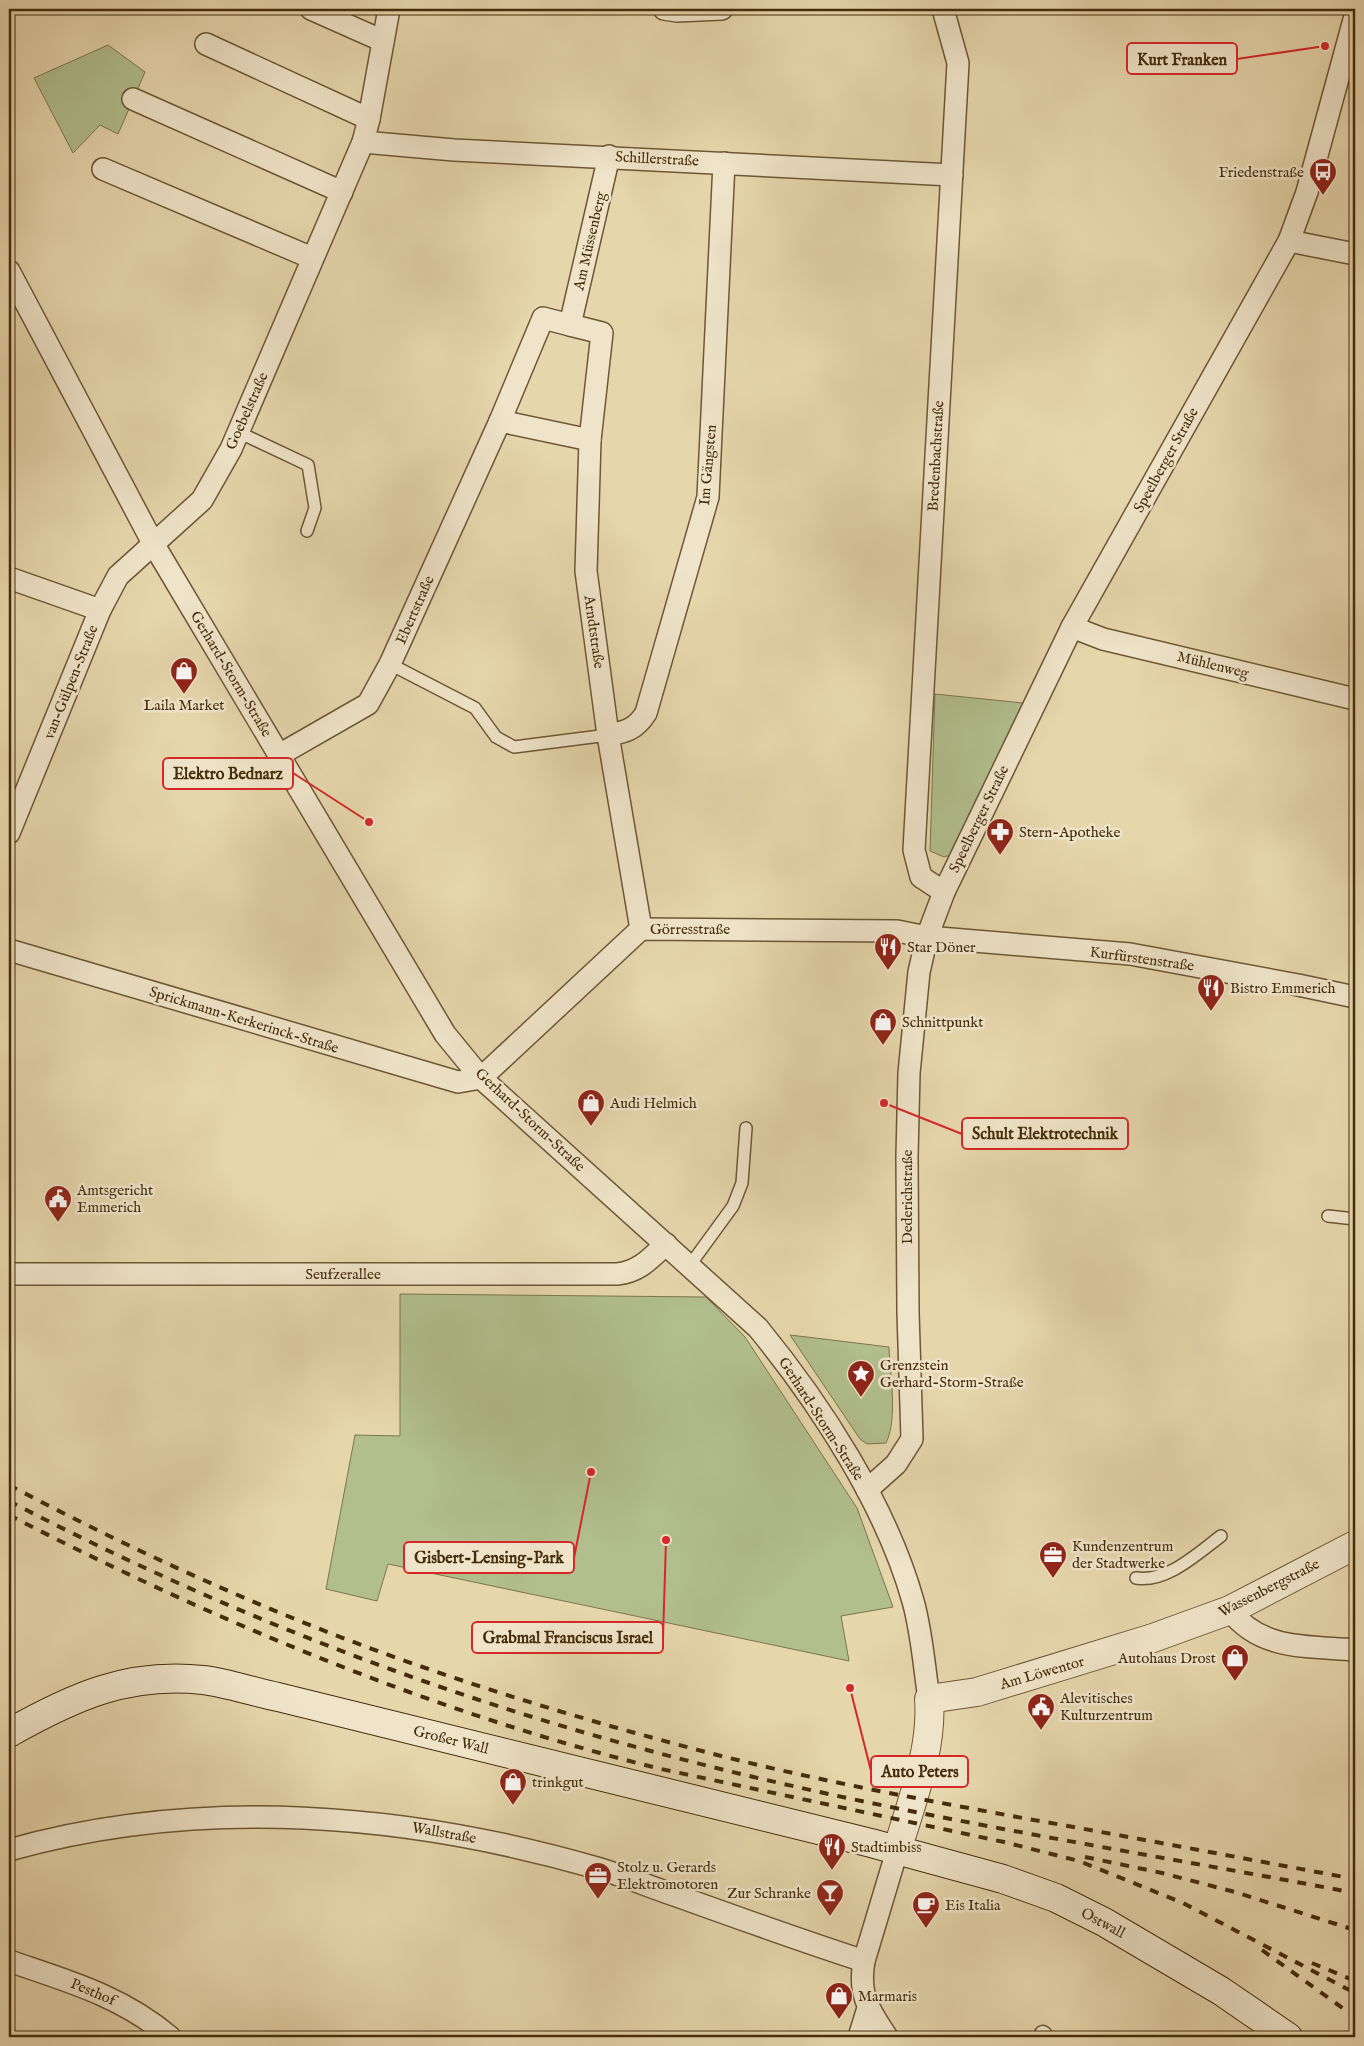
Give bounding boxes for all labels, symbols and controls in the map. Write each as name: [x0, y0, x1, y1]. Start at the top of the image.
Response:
callout: Kurt Franken: [1127, 43, 1237, 74]
text: Kurt Franken: [1137, 51, 1228, 71]
street label: Schillerstraße: [615, 147, 699, 171]
bus stop icon: Friedenstraße: [1308, 157, 1338, 196]
place label: Friedenstraße: [1218, 163, 1304, 182]
street label: Am Müssenberg: [569, 189, 611, 293]
street label: Goebelstraße: [221, 369, 273, 453]
street label: Bredenbachstraße: [924, 400, 948, 512]
street label: Speelberger Straße: [1129, 404, 1203, 516]
street label: Im Gängsten: [695, 424, 721, 506]
street label: Ebertstraße: [391, 573, 439, 647]
street label: Arndtstraße: [579, 593, 609, 670]
street label: Gerhard-Storm-Straße: [186, 608, 276, 741]
street label: van-Gülpen-Straße: [39, 622, 103, 742]
street label: Mühlenweg: [1175, 647, 1252, 683]
shop icon: Laila Market: [169, 656, 199, 695]
place label: Laila Market: [143, 696, 225, 715]
callout: Elektro Bednarz: [163, 758, 293, 789]
street label: Speelberger Straße: [945, 762, 1013, 876]
text: Elektro Bednarz: [173, 765, 284, 785]
pharmacy icon: Stern-Apotheke: [985, 817, 1015, 856]
place label: Stern-Apotheke: [1019, 823, 1120, 842]
street label: Görresstraße: [650, 920, 730, 939]
restaurant icon: Star Döner: [873, 932, 903, 971]
place label: Star Döner: [907, 938, 976, 957]
street label: Kurfürstenstraße: [1089, 942, 1195, 976]
restaurant icon: Bistro Emmerich: [1196, 973, 1226, 1012]
place label: Bistro Emmerich: [1230, 979, 1336, 998]
street label: Sprickmann-Kerkerinck-Straße: [147, 982, 341, 1058]
shop icon: Schnittpunkt: [868, 1007, 898, 1046]
place label: Schnittpunkt: [902, 1013, 983, 1032]
street label: Gerhard-Storm-Straße: [471, 1064, 589, 1176]
shop icon: Audi Helmich: [576, 1088, 606, 1127]
place label: Audi Helmich: [609, 1094, 697, 1113]
callout: Schult Elektrotechnik: [962, 1118, 1128, 1149]
text: Schult Elektrotechnik: [972, 1125, 1118, 1145]
street label: Dederichstraße: [898, 1150, 917, 1244]
place label: Amtsgericht Emmerich: [76, 1181, 153, 1217]
public building icon: Amtsgericht Emmerich: [43, 1184, 73, 1223]
street label: Seufzerallee: [305, 1265, 381, 1284]
street label: Gerhard-Storm-Straße: [774, 1354, 868, 1484]
place label: Grenzstein Gerhard-Storm-Straße: [880, 1356, 1024, 1392]
place icon: Grenzstein Gerhard-Storm-Straße: [846, 1359, 876, 1398]
place label: Kundenzentrum der Stadtwerke: [1072, 1537, 1174, 1573]
office icon: Kundenzentrum der Stadtwerke: [1038, 1540, 1068, 1579]
callout: Gisbert-Lensing-Park: [404, 1542, 574, 1573]
text: Gisbert-Lensing-Park: [414, 1549, 564, 1569]
street label: Wassenbergstraße: [1215, 1554, 1323, 1622]
callout: Grabmal Franciscus Israel: [472, 1622, 663, 1653]
text: Grabmal Franciscus Israel: [483, 1629, 654, 1649]
shop icon: Autohaus Drost: [1220, 1643, 1250, 1682]
place label: Autohaus Drost: [1117, 1649, 1216, 1668]
street label: Am Löwentor: [997, 1652, 1087, 1694]
place label: Alevitisches Kulturzentrum: [1059, 1689, 1153, 1725]
public building icon: Alevitisches Kulturzentrum: [1026, 1692, 1056, 1731]
street label: Großer Wall: [411, 1721, 492, 1759]
callout: Auto Peters: [871, 1756, 968, 1787]
text: Auto Peters: [880, 1763, 959, 1783]
shop icon: trinkgut: [498, 1767, 528, 1806]
place label: trinkgut: [532, 1773, 584, 1792]
street label: Wallstraße: [410, 1818, 478, 1848]
restaurant icon: Stadtimbiss: [817, 1832, 847, 1871]
place label: Stadtimbiss: [851, 1838, 922, 1857]
place label: Stolz u. Gerards Elektromotoren: [617, 1858, 718, 1894]
office icon: Stolz u. Gerards Elektromotoren: [583, 1861, 613, 1900]
bar icon: Zur Schranke: [815, 1878, 845, 1917]
place label: Zur Schranke: [727, 1884, 811, 1903]
cafe icon: Eis Italia: [911, 1890, 941, 1929]
place label: Eis Italia: [945, 1896, 1001, 1915]
street label: Ostwall: [1078, 1903, 1129, 1943]
street label: Pesthof: [68, 1974, 121, 2011]
shop icon: Marmaris: [824, 1981, 854, 2020]
place label: Marmaris: [858, 1987, 917, 2006]

